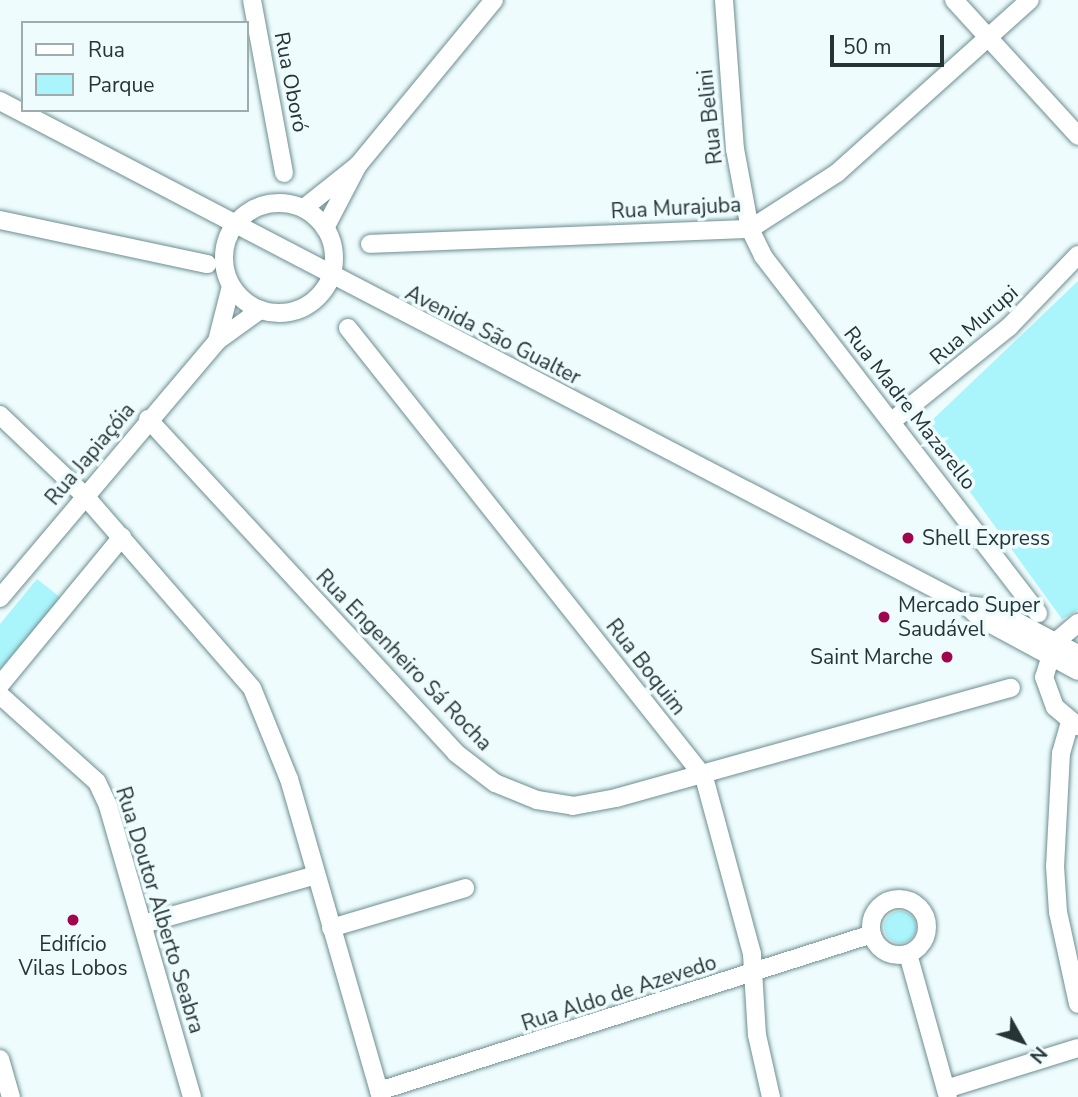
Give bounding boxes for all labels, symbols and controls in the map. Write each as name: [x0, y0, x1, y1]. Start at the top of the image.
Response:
legend: [21, 21, 248, 112]
scale bar: [833, 21, 947, 65]
street label: Rua Oboró: [269, 30, 313, 134]
text: 50 m: [843, 33, 892, 61]
text: Rua: [88, 36, 125, 64]
street label: Rua Belini: [692, 68, 728, 166]
text: Parque: [88, 71, 155, 99]
street label: Rua Murajuba: [610, 192, 742, 224]
street label: Avenida São Gualter: [401, 280, 585, 390]
street label: Rua Murupi: [925, 280, 1023, 370]
street label: Rua Madre Mazarello: [838, 321, 982, 495]
street label: Rua Japiaçóia: [40, 398, 140, 510]
place label: Shell Express: [922, 525, 1050, 551]
marker: Shell Express: [900, 530, 916, 546]
street label: Rua Engenheiro Sá Rocha: [311, 564, 497, 756]
place label: Mercado Super Saudável: [898, 592, 1040, 642]
marker: Mercado Super Saudável: [876, 609, 892, 625]
street label: Rua Boquim: [601, 614, 691, 720]
place label: Saint Marche: [810, 644, 933, 670]
marker: Saint Marche: [939, 649, 955, 665]
street label: Rua Doutor Alberto Seabra: [110, 784, 210, 1036]
marker: Edifício Vilas Lobos: [65, 912, 81, 928]
place label: Edifício Vilas Lobos: [18, 931, 128, 981]
street label: Rua Aldo de Azevedo: [518, 950, 720, 1036]
north arrow: [987, 1006, 1057, 1076]
text: N: [1024, 1041, 1053, 1068]

